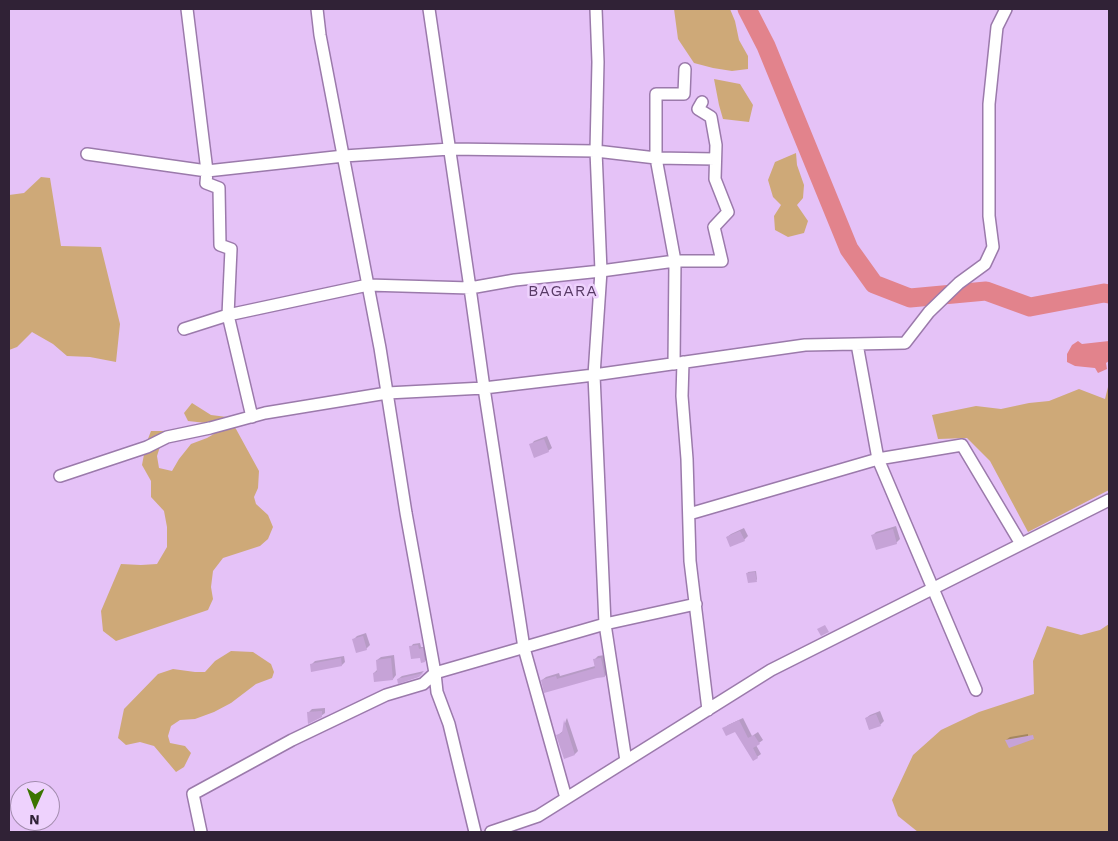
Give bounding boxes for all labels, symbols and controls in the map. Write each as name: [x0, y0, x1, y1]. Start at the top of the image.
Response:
district label: BAGARA: [527, 281, 599, 301]
north arrow: [10, 781, 60, 831]
text: N: [29, 812, 40, 828]

